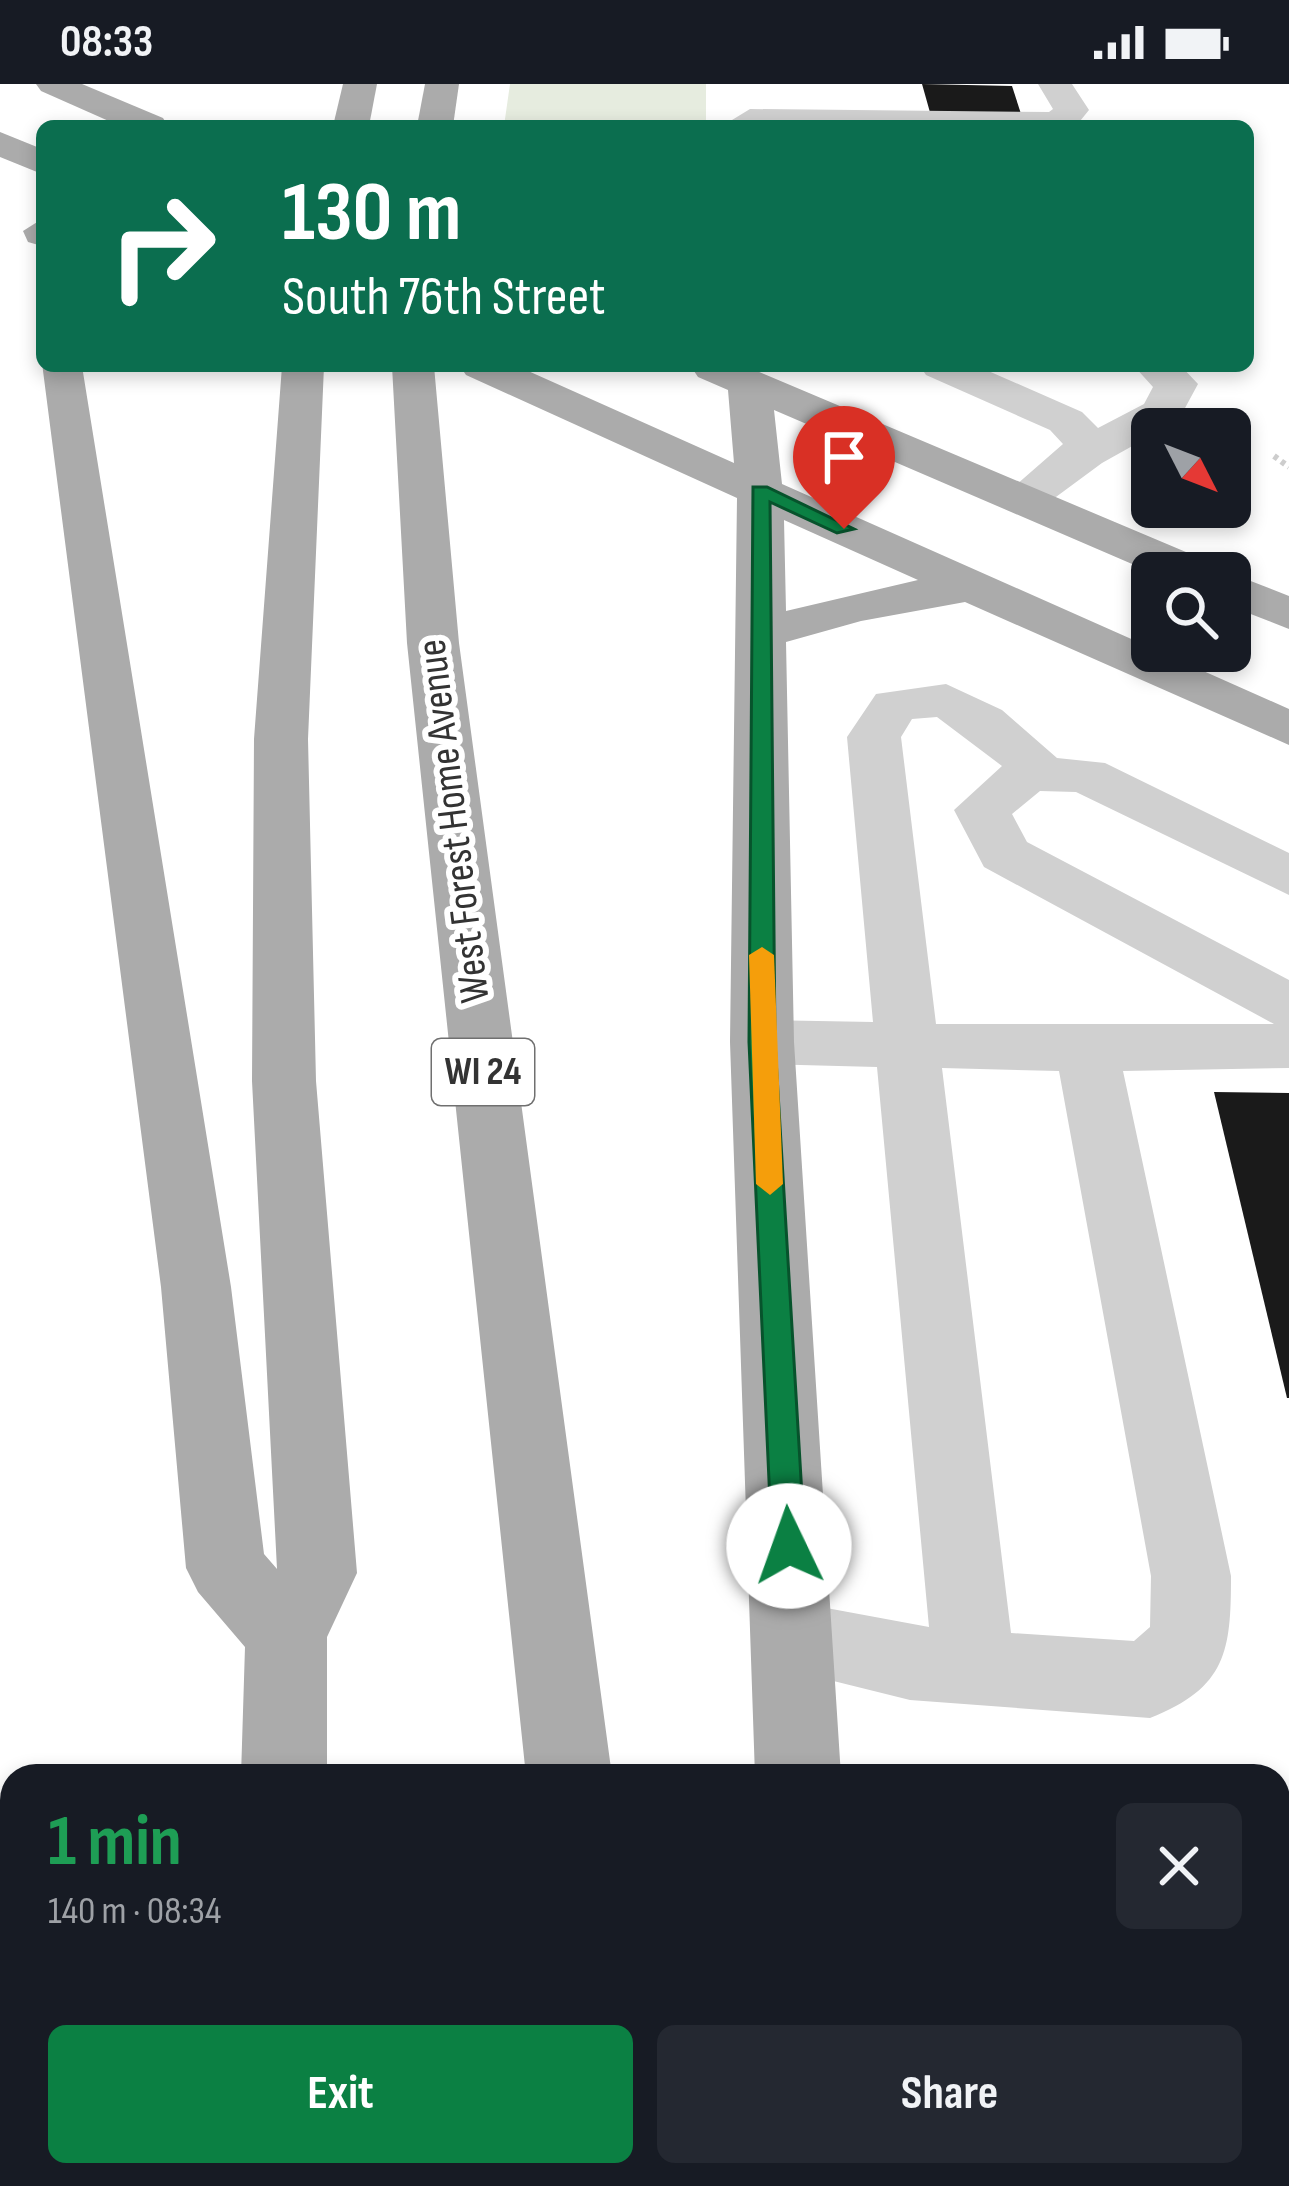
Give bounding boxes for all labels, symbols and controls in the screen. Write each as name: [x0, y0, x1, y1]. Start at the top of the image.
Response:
text: 08:33: [60, 15, 153, 70]
text: 130 m: [282, 163, 461, 264]
icon: right: [84, 168, 240, 324]
text: South 76th Street: [282, 265, 606, 330]
pin: [793, 406, 895, 529]
north arrow: [1131, 408, 1251, 528]
map controls: [1131, 408, 1251, 672]
icon: arrive: [811, 424, 877, 490]
button: search: [1131, 552, 1251, 672]
street label: West Forest Home Avenue: [406, 636, 502, 1006]
road number: WI 24: [432, 1039, 534, 1105]
position arrow: [726, 1483, 852, 1609]
text: 1 min: [48, 1799, 182, 1886]
button: close: [1116, 1803, 1242, 1929]
text: 140 m · 08:34: [48, 1888, 221, 1935]
button: Exit: [48, 2025, 633, 2163]
button: Share: [657, 2025, 1242, 2163]

